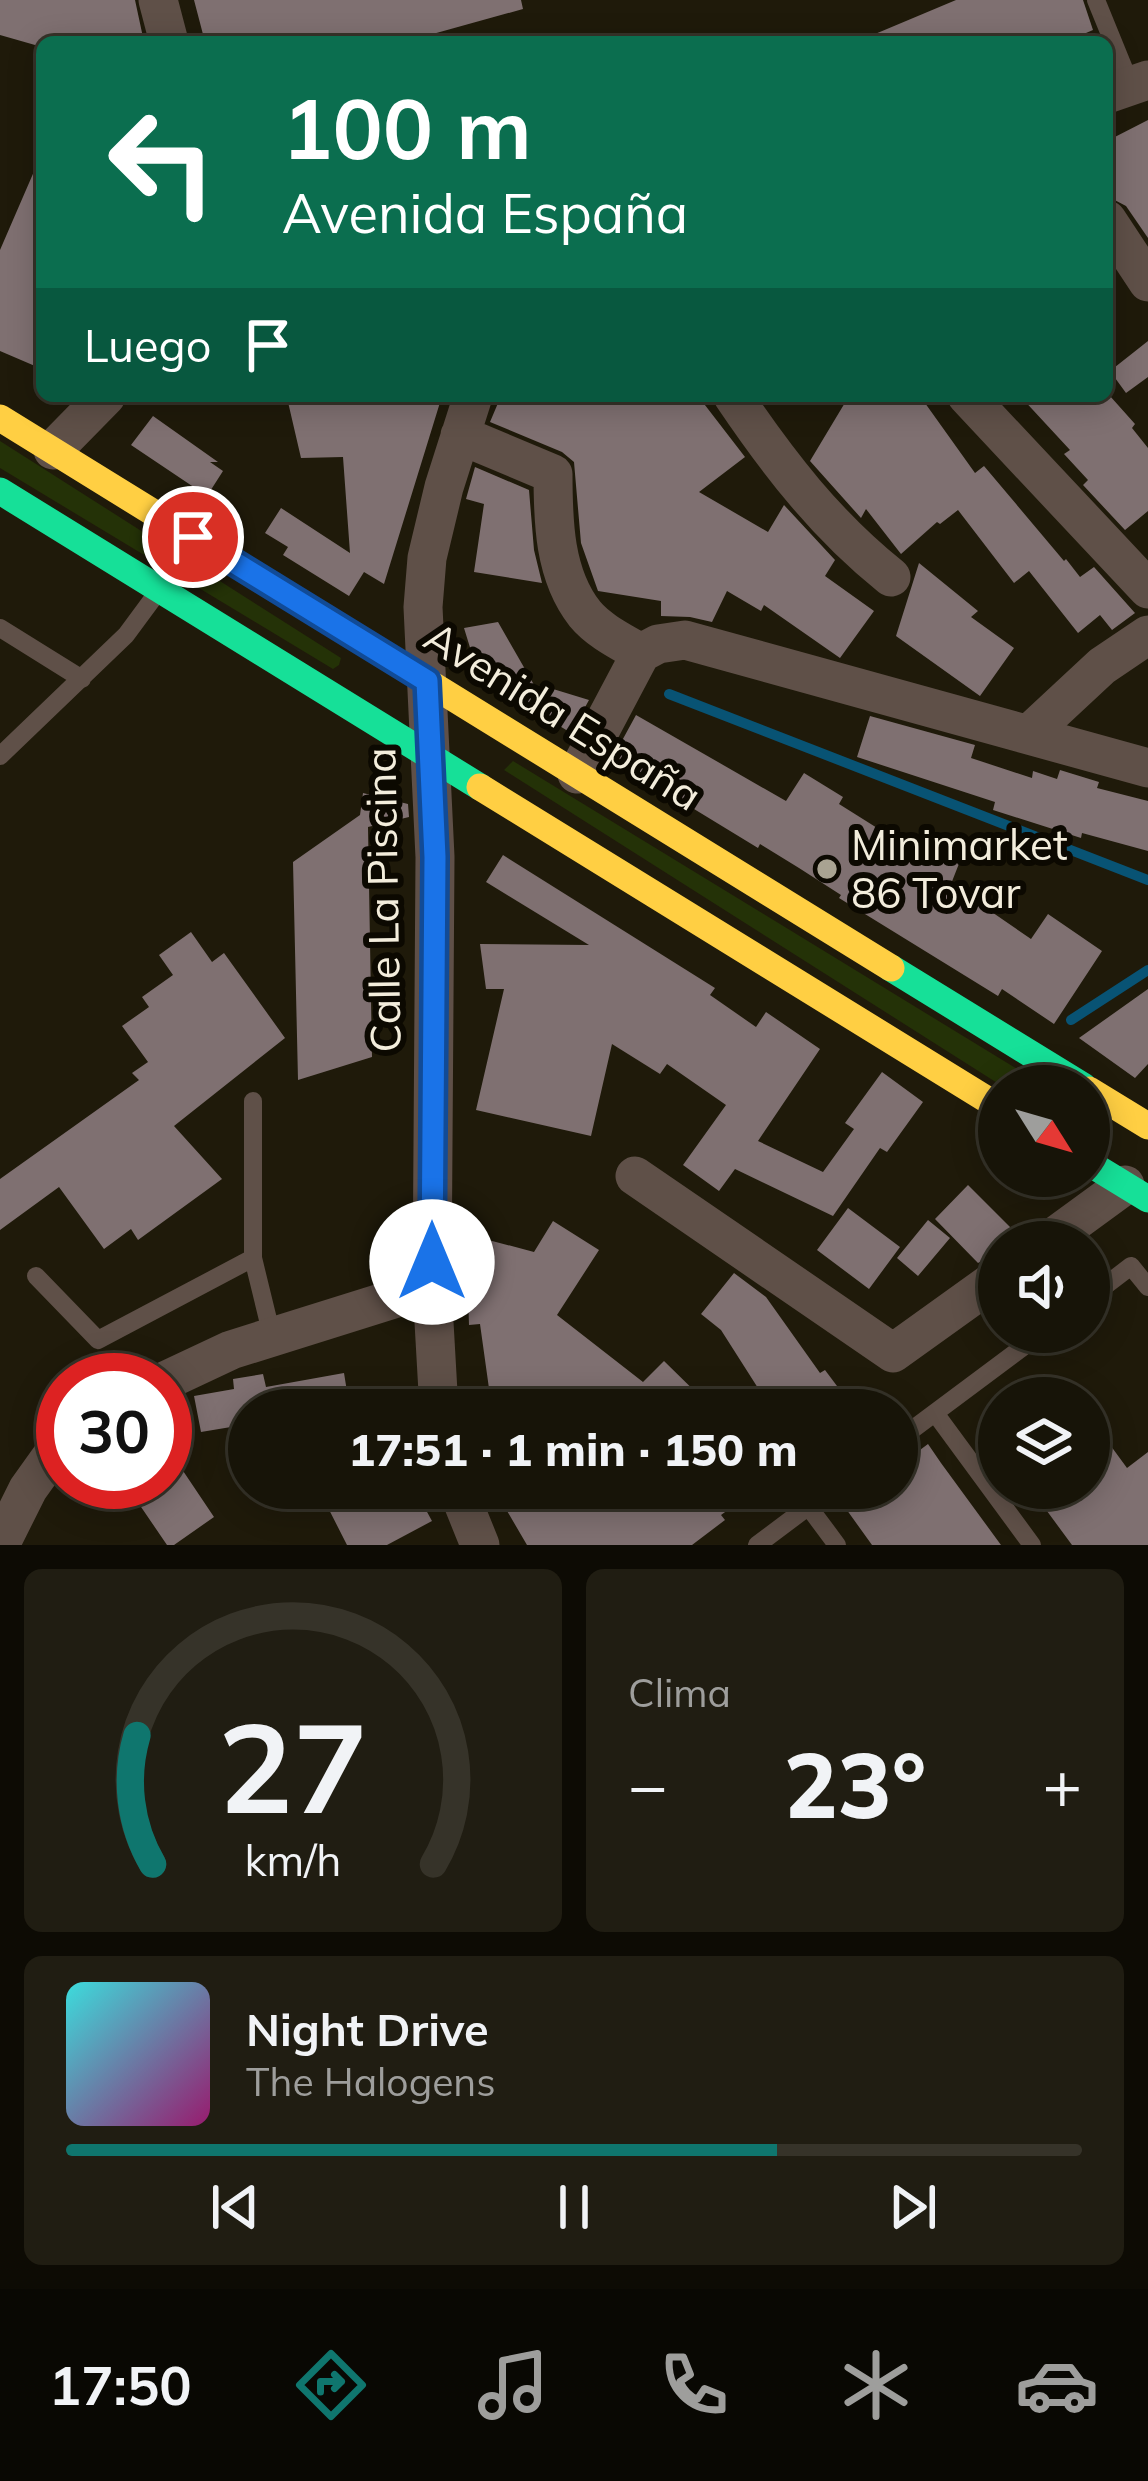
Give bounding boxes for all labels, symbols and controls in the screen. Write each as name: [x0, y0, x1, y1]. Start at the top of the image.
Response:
text: 100 m: [282, 75, 532, 180]
icon: left: [84, 84, 240, 240]
text: Avenida España: [282, 179, 688, 247]
icon: arrive: [235, 312, 301, 378]
text: Luego: [84, 317, 211, 373]
pin: [142, 486, 244, 588]
icon: arrive: [160, 504, 226, 570]
street label: Avenida España: [415, 609, 711, 822]
street label: Calle La Piscina: [353, 747, 412, 1053]
place label: Minimarket 86 Tovar: [851, 818, 1068, 919]
marker: Minimarket 86 Tovar: [814, 856, 840, 882]
north arrow: [978, 1065, 1110, 1197]
map controls: [978, 1065, 1110, 1509]
position arrow: [369, 1199, 495, 1325]
button: sound: [978, 1221, 1110, 1353]
speed limit sign: 30: [36, 1353, 192, 1509]
button: layers: [978, 1377, 1110, 1509]
text: 17:51 · 1 min · 150 m: [348, 1421, 798, 1477]
text: Clima: [628, 1668, 731, 1717]
text: 27: [218, 1688, 368, 1844]
text: 23°: [784, 1728, 926, 1841]
text: −: [628, 1743, 668, 1826]
text: +: [1042, 1743, 1082, 1826]
text: km/h: [244, 1832, 342, 1886]
text: Night Drive: [246, 2001, 489, 2057]
text: The Halogens: [246, 2057, 496, 2106]
icon: previous: [202, 2174, 268, 2240]
icon: pause: [541, 2174, 607, 2240]
icon: next: [880, 2174, 946, 2240]
icon: directions: [289, 2343, 373, 2427]
icon: music: [471, 2343, 555, 2427]
icon: phone: [652, 2343, 736, 2427]
icon: climate: [834, 2343, 918, 2427]
icon: car: [1015, 2343, 1099, 2427]
text: 17:50: [49, 2351, 192, 2419]

